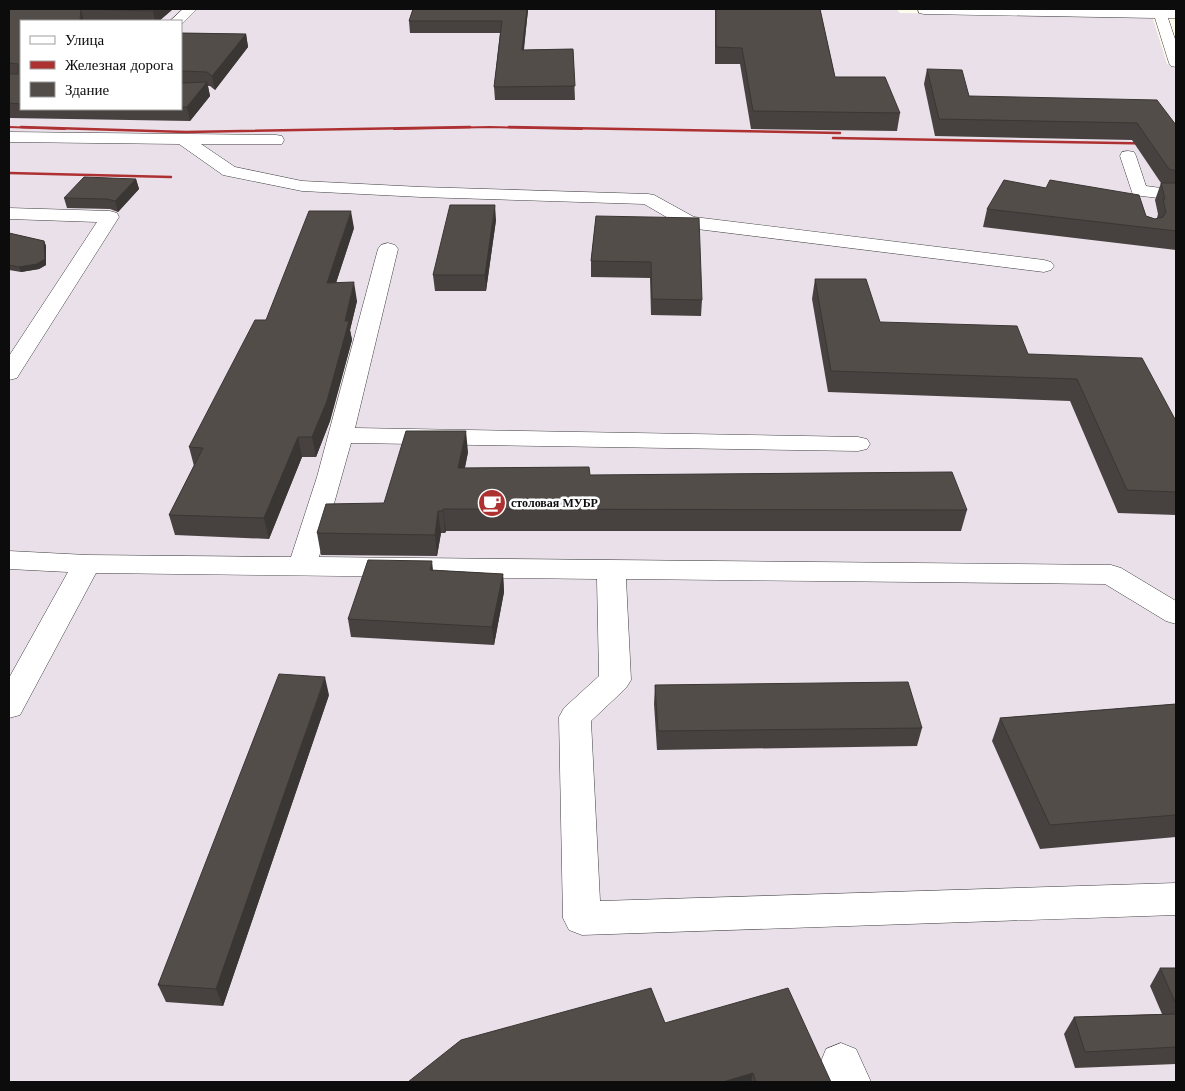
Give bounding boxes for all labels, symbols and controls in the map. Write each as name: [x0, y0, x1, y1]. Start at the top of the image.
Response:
legend: [20, 20, 182, 110]
text: Улица: [65, 30, 104, 49]
text: Железная дорога: [65, 55, 174, 74]
text: Здание: [65, 80, 109, 99]
cafe icon: столовая МУБР: [477, 488, 507, 518]
place label: столовая МУБР: [511, 495, 598, 510]

